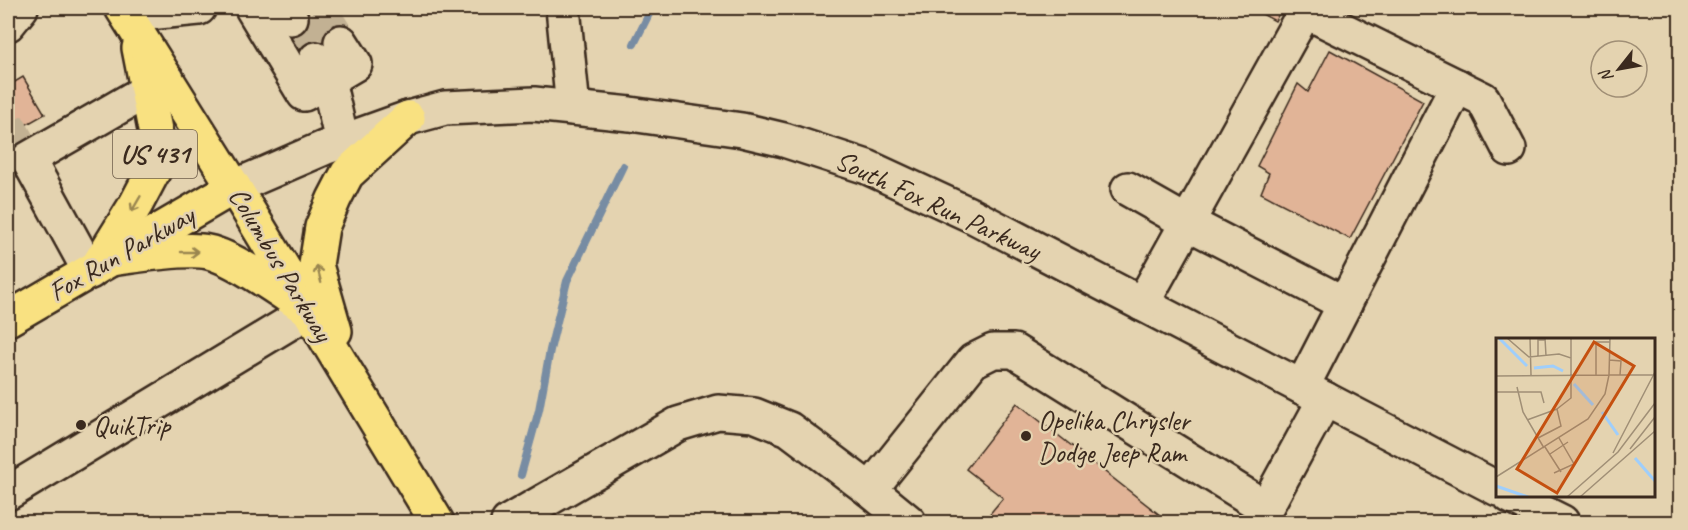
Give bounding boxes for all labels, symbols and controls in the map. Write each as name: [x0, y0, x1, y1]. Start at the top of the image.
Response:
north arrow: [1589, 39, 1649, 99]
text: N: [1594, 64, 1618, 86]
road number: US 431: [113, 130, 197, 178]
street label: South Fox Run Parkway: [830, 142, 1048, 269]
street label: Columbus Parkway: [221, 180, 342, 350]
one-way arrow: [130, 195, 142, 212]
street label: Fox Run Parkway: [42, 196, 202, 309]
one-way arrow: [179, 246, 199, 258]
one-way arrow: [312, 265, 324, 284]
inset map: [1496, 338, 1655, 497]
place label: Opelika Chrysler Dodge Jeep Ram: [1038, 403, 1192, 470]
place label: QuikTrip: [93, 408, 173, 443]
marker: QuikTrip: [74, 418, 88, 432]
marker: Opelika Chrysler Dodge Jeep Ram: [1019, 429, 1033, 443]

